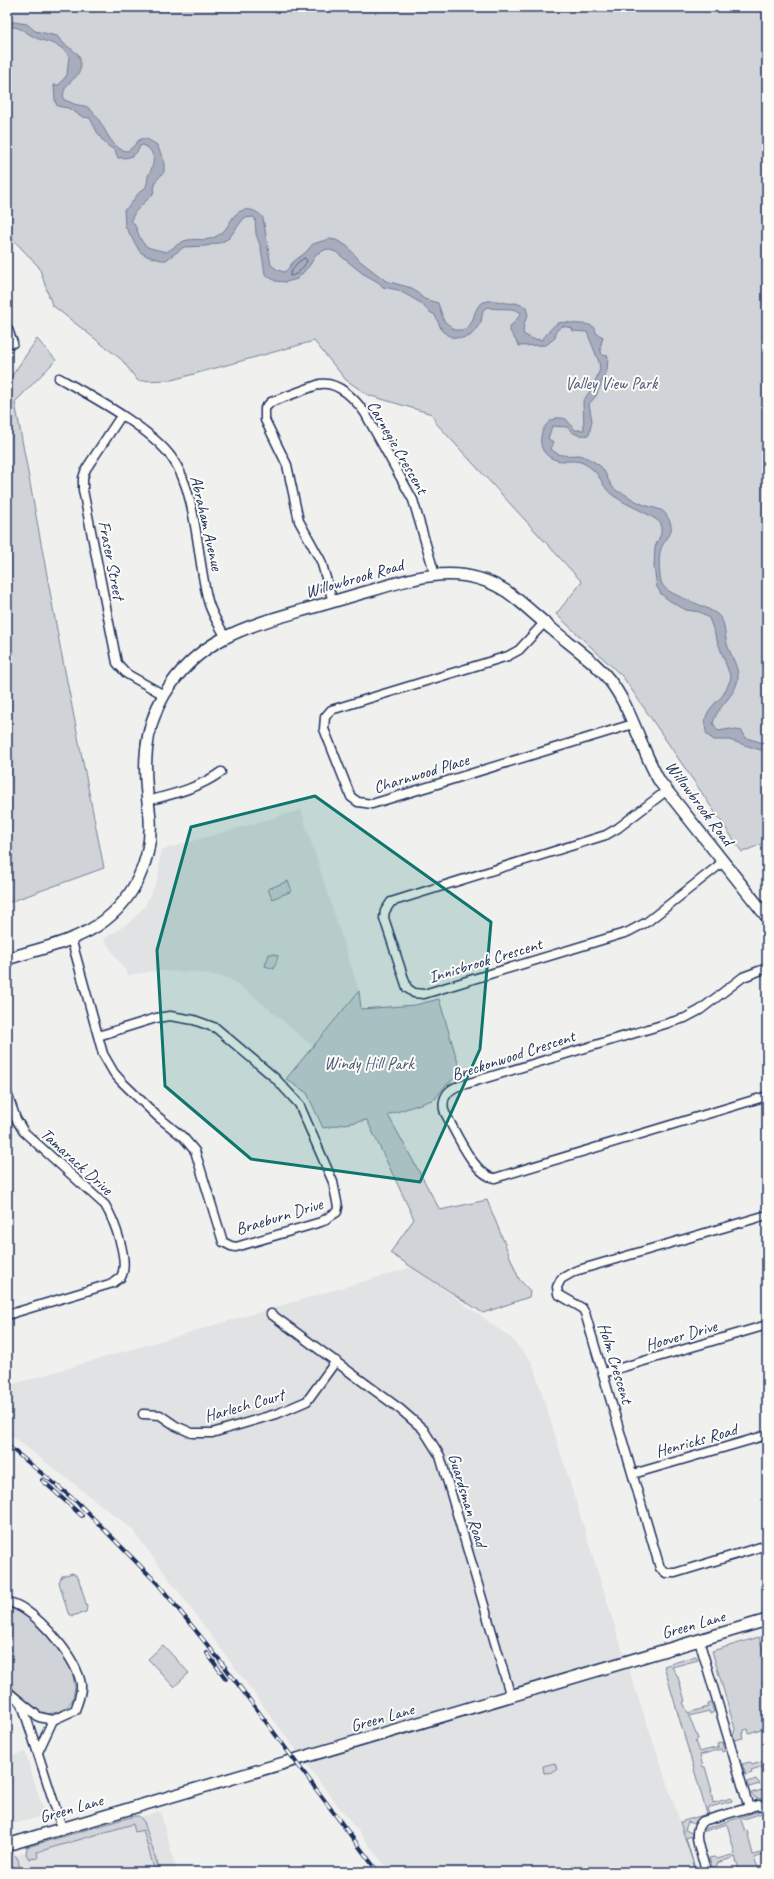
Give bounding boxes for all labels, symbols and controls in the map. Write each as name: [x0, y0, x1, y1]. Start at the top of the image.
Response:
park label: Valley View Park: [565, 373, 659, 394]
street label: Carnegie Crescent: [362, 397, 434, 500]
street label: Abraham Avenue: [185, 474, 228, 574]
street label: Fraser Street: [94, 519, 130, 603]
street label: Willowbrook Road: [303, 554, 408, 602]
street label: Charnwood Place: [371, 749, 473, 798]
street label: Willowbrook Road: [661, 757, 740, 852]
street label: Innisbrook Crescent: [426, 933, 547, 988]
street label: Breckonwood Crescent: [449, 1025, 580, 1085]
park label: Windy Hill Park: [324, 1053, 416, 1074]
street label: Tamarack Drive: [36, 1123, 118, 1200]
street label: Braeburn Drive: [233, 1193, 326, 1240]
street label: Hoover Drive: [643, 1315, 721, 1356]
street label: Holm Crescent: [593, 1320, 638, 1408]
street label: Harlech Court: [202, 1383, 289, 1427]
street label: Henricks Road: [653, 1418, 741, 1462]
street label: Guardsman Road: [443, 1451, 492, 1552]
street label: Green Lane: [659, 1605, 728, 1643]
street label: Green Lane: [348, 1698, 417, 1736]
street label: Green Lane: [37, 1789, 106, 1827]

